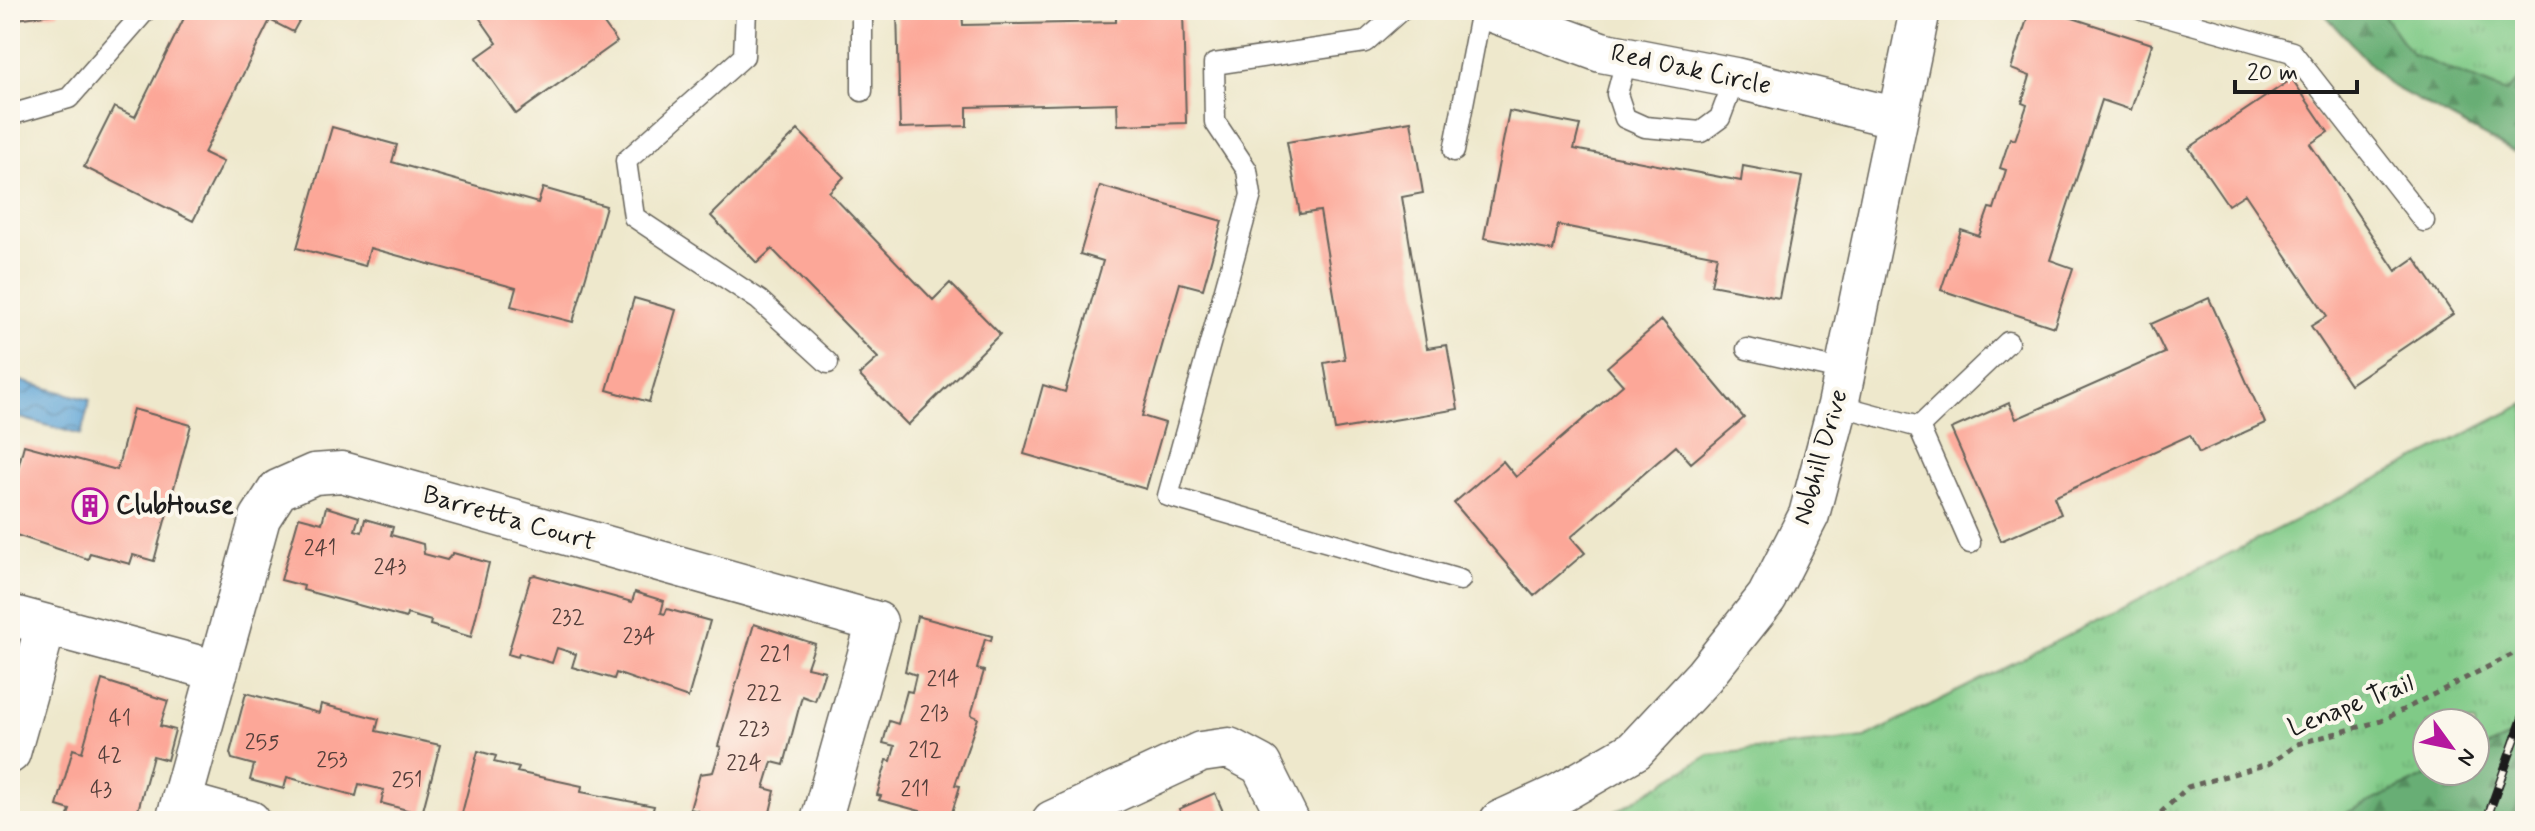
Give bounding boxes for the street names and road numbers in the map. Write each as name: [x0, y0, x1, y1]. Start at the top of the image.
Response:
street label: Red Oak Circle: [1608, 36, 1774, 104]
street label: Nobhill Drive: [1785, 385, 1857, 529]
street label: Barretta Court: [419, 478, 599, 560]
street label: Lenape Trail: [2283, 666, 2419, 746]

